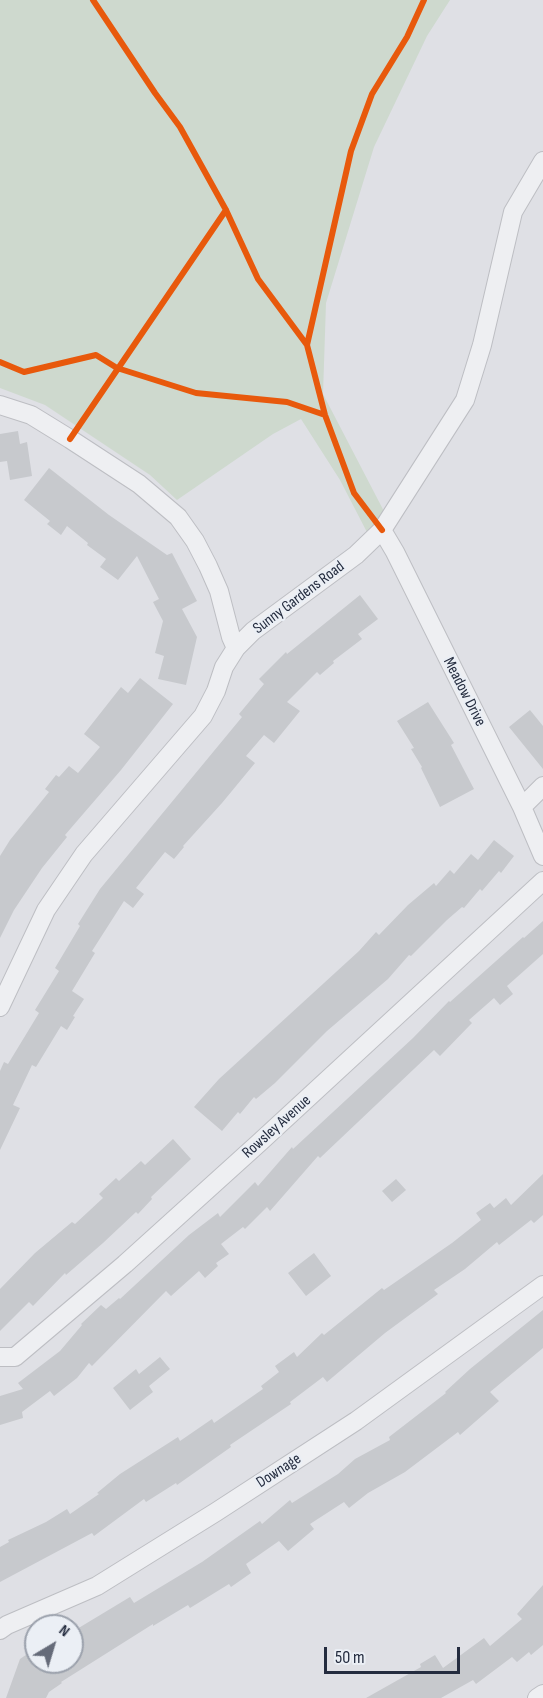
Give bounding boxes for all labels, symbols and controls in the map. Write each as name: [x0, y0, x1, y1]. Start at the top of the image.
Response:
street label: Sunny Gardens Road: [250, 557, 348, 639]
street label: Meadow Drive: [438, 654, 490, 730]
street label: Rowsley Avenue: [239, 1091, 315, 1163]
street label: Downage: [253, 1450, 305, 1492]
north arrow: [24, 1614, 84, 1674]
text: N: [55, 1621, 73, 1641]
scale bar: [327, 1635, 464, 1673]
text: 50 m: [335, 1647, 365, 1668]

